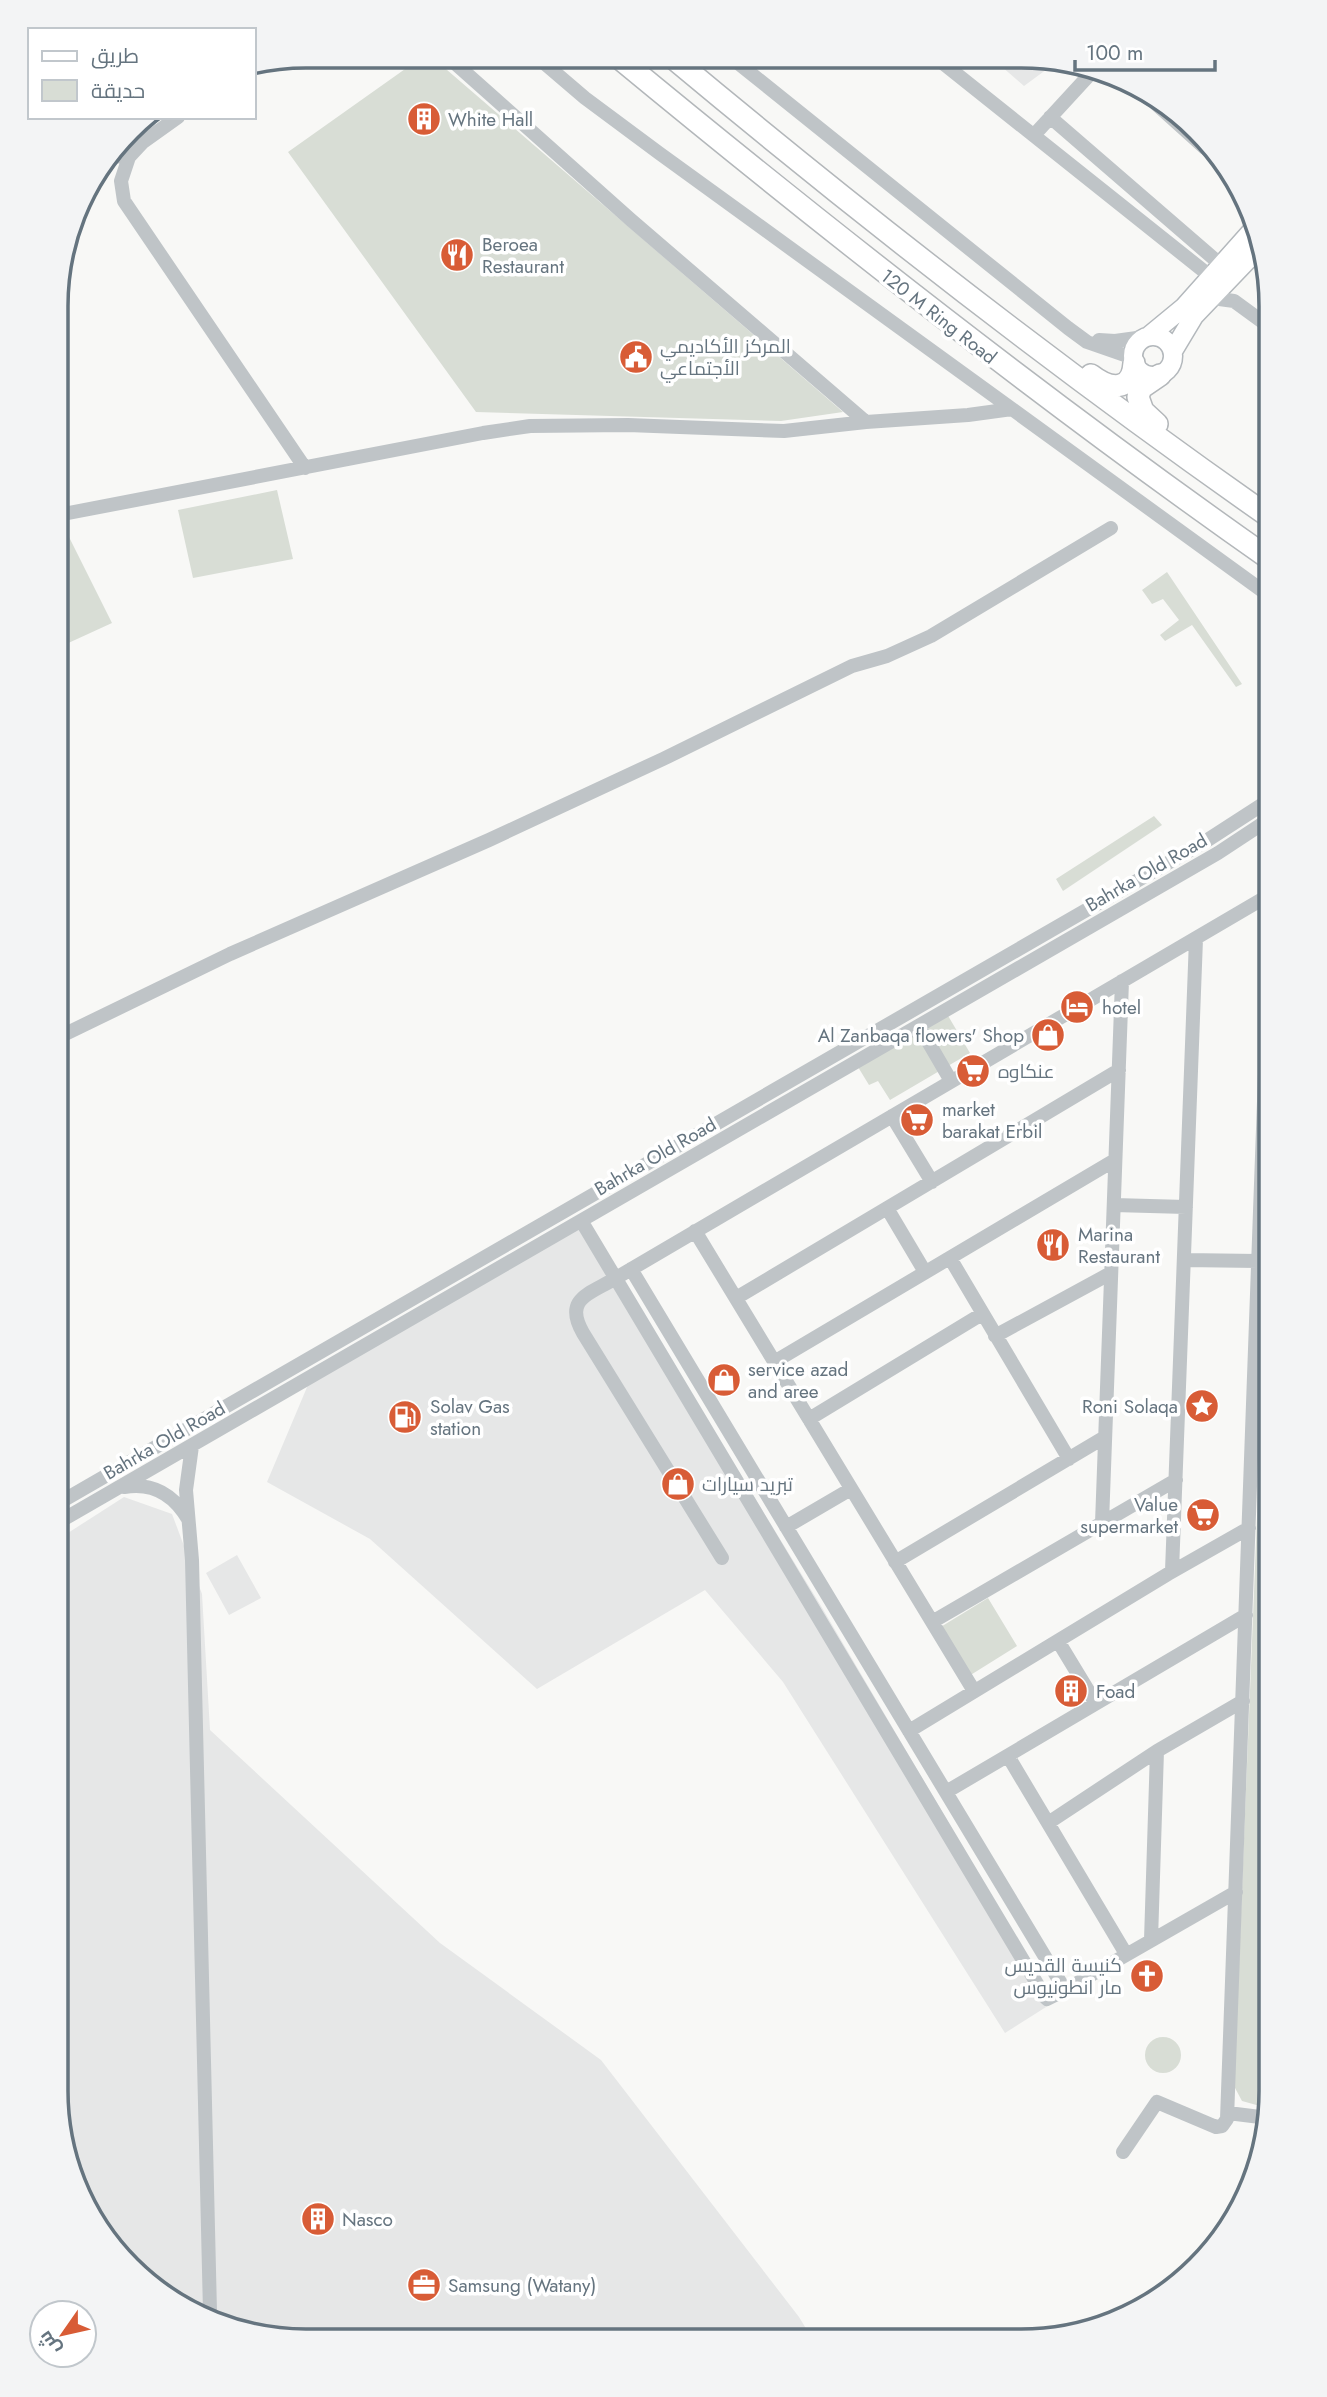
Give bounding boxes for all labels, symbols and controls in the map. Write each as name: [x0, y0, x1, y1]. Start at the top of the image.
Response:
legend: [28, 28, 256, 119]
scale bar: [1075, 28, 1215, 72]
text: 100 m: [1086, 38, 1143, 68]
text: طريق: [91, 41, 139, 71]
text: حديقة: [91, 76, 145, 106]
building icon: White Hall: [405, 100, 443, 138]
place label: White Hall: [448, 106, 533, 133]
place label: Beroea Restaurant: [482, 231, 564, 280]
restaurant icon: Beroea Restaurant: [438, 236, 476, 274]
street label: 120 M Ring Road: [875, 262, 1002, 370]
place label: المركز الأكاديمي الأجتماعي: [660, 333, 791, 383]
public building icon: المركز الأكاديمي الأجتماعي: [617, 338, 655, 376]
street label: Bahrka Old Road: [1080, 827, 1212, 918]
hotel icon: hotel: [1058, 988, 1096, 1026]
place label: hotel: [1102, 994, 1141, 1021]
shop icon: Al Zanbaqa flowers' Shop: [1029, 1016, 1067, 1054]
place label: Al Zanbaqa flowers' Shop: [818, 1022, 1024, 1049]
supermarket icon: عنكاوه: [954, 1052, 992, 1090]
place label: عنكاوه: [998, 1058, 1054, 1085]
place label: market barakat Erbil: [942, 1096, 1043, 1145]
supermarket icon: market barakat Erbil: [898, 1101, 936, 1139]
street label: Bahrka Old Road: [589, 1111, 721, 1202]
place label: Marina Restaurant: [1078, 1221, 1160, 1270]
restaurant icon: Marina Restaurant: [1034, 1226, 1072, 1264]
place label: service azad and aree: [748, 1356, 848, 1405]
shop icon: service azad and aree: [705, 1361, 743, 1399]
place icon: Roni Solaqa: [1183, 1387, 1221, 1425]
place label: Solav Gas station: [430, 1393, 510, 1442]
place label: Roni Solaqa: [1082, 1393, 1178, 1420]
street label: Bahrka Old Road: [98, 1395, 230, 1486]
fuel station icon: Solav Gas station: [386, 1398, 424, 1436]
shop icon: تبريد سيارات: [659, 1465, 697, 1503]
place label: تبريد سيارات: [702, 1471, 793, 1498]
place label: Value supermarket: [1080, 1491, 1178, 1540]
supermarket icon: Value supermarket: [1184, 1496, 1222, 1534]
building icon: Foad: [1052, 1672, 1090, 1710]
place label: Foad: [1096, 1678, 1135, 1705]
place label: كنيسة القديس مار انطونيوس: [1005, 1952, 1122, 2001]
church icon: كنيسة القديس مار انطونيوس: [1128, 1957, 1166, 1995]
building icon: Nasco: [299, 2200, 337, 2238]
place label: Nasco: [342, 2206, 393, 2233]
office icon: Samsung (Watany): [405, 2266, 443, 2304]
place label: Samsung (Watany): [448, 2272, 596, 2299]
north arrow: [28, 2299, 98, 2369]
text: ش: [31, 2326, 67, 2361]

